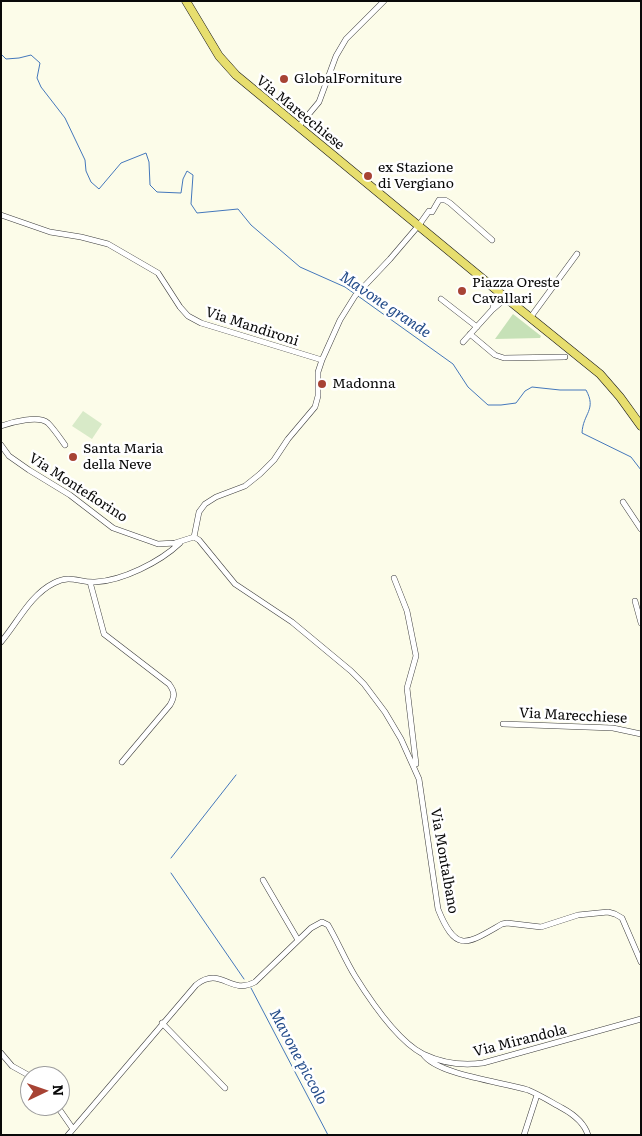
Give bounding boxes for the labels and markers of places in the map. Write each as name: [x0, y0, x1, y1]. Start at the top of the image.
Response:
place label: GlobalForniture: [294, 71, 402, 87]
marker: GlobalForniture: [278, 73, 290, 85]
place label: ex Stazione di Vergiano: [378, 160, 454, 192]
marker: ex Stazione di Vergiano: [362, 170, 374, 182]
place label: Piazza Oreste Cavallari: [472, 275, 560, 308]
marker: Piazza Oreste Cavallari: [456, 285, 468, 297]
place label: Madonna: [332, 376, 396, 392]
marker: Madonna: [316, 378, 328, 390]
place label: Santa Maria della Neve: [83, 441, 163, 474]
marker: Santa Maria della Neve: [67, 451, 79, 463]

